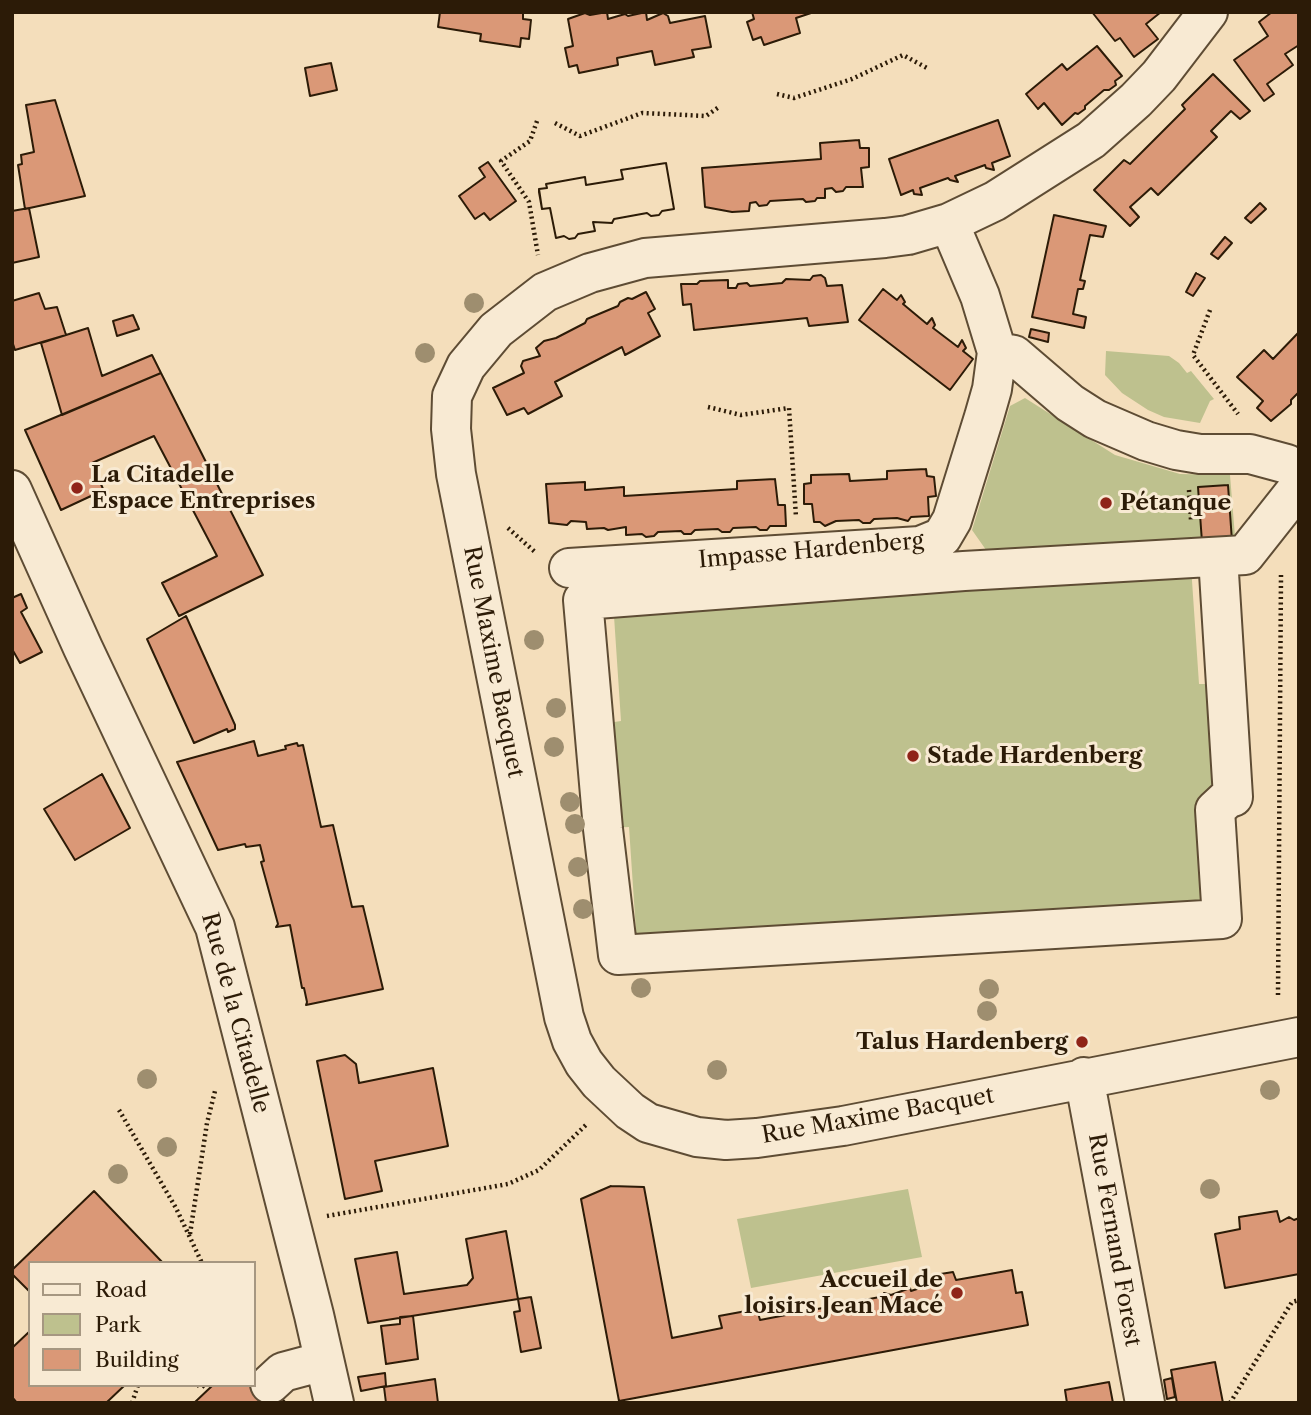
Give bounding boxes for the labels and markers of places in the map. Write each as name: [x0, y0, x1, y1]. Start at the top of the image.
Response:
place label: La Citadelle Espace Entreprises: [91, 461, 315, 515]
marker: La Citadelle Espace Entreprises: [69, 480, 85, 496]
place label: Pétanque: [1120, 489, 1231, 517]
marker: Pétanque: [1098, 495, 1114, 511]
place label: Stade Hardenberg: [927, 742, 1142, 770]
marker: Stade Hardenberg: [905, 748, 921, 764]
place label: Talus Hardenberg: [856, 1028, 1068, 1056]
marker: Talus Hardenberg: [1074, 1034, 1090, 1050]
place label: Accueil de loisirs Jean Macé: [744, 1266, 943, 1320]
marker: Accueil de loisirs Jean Macé: [949, 1285, 965, 1301]

